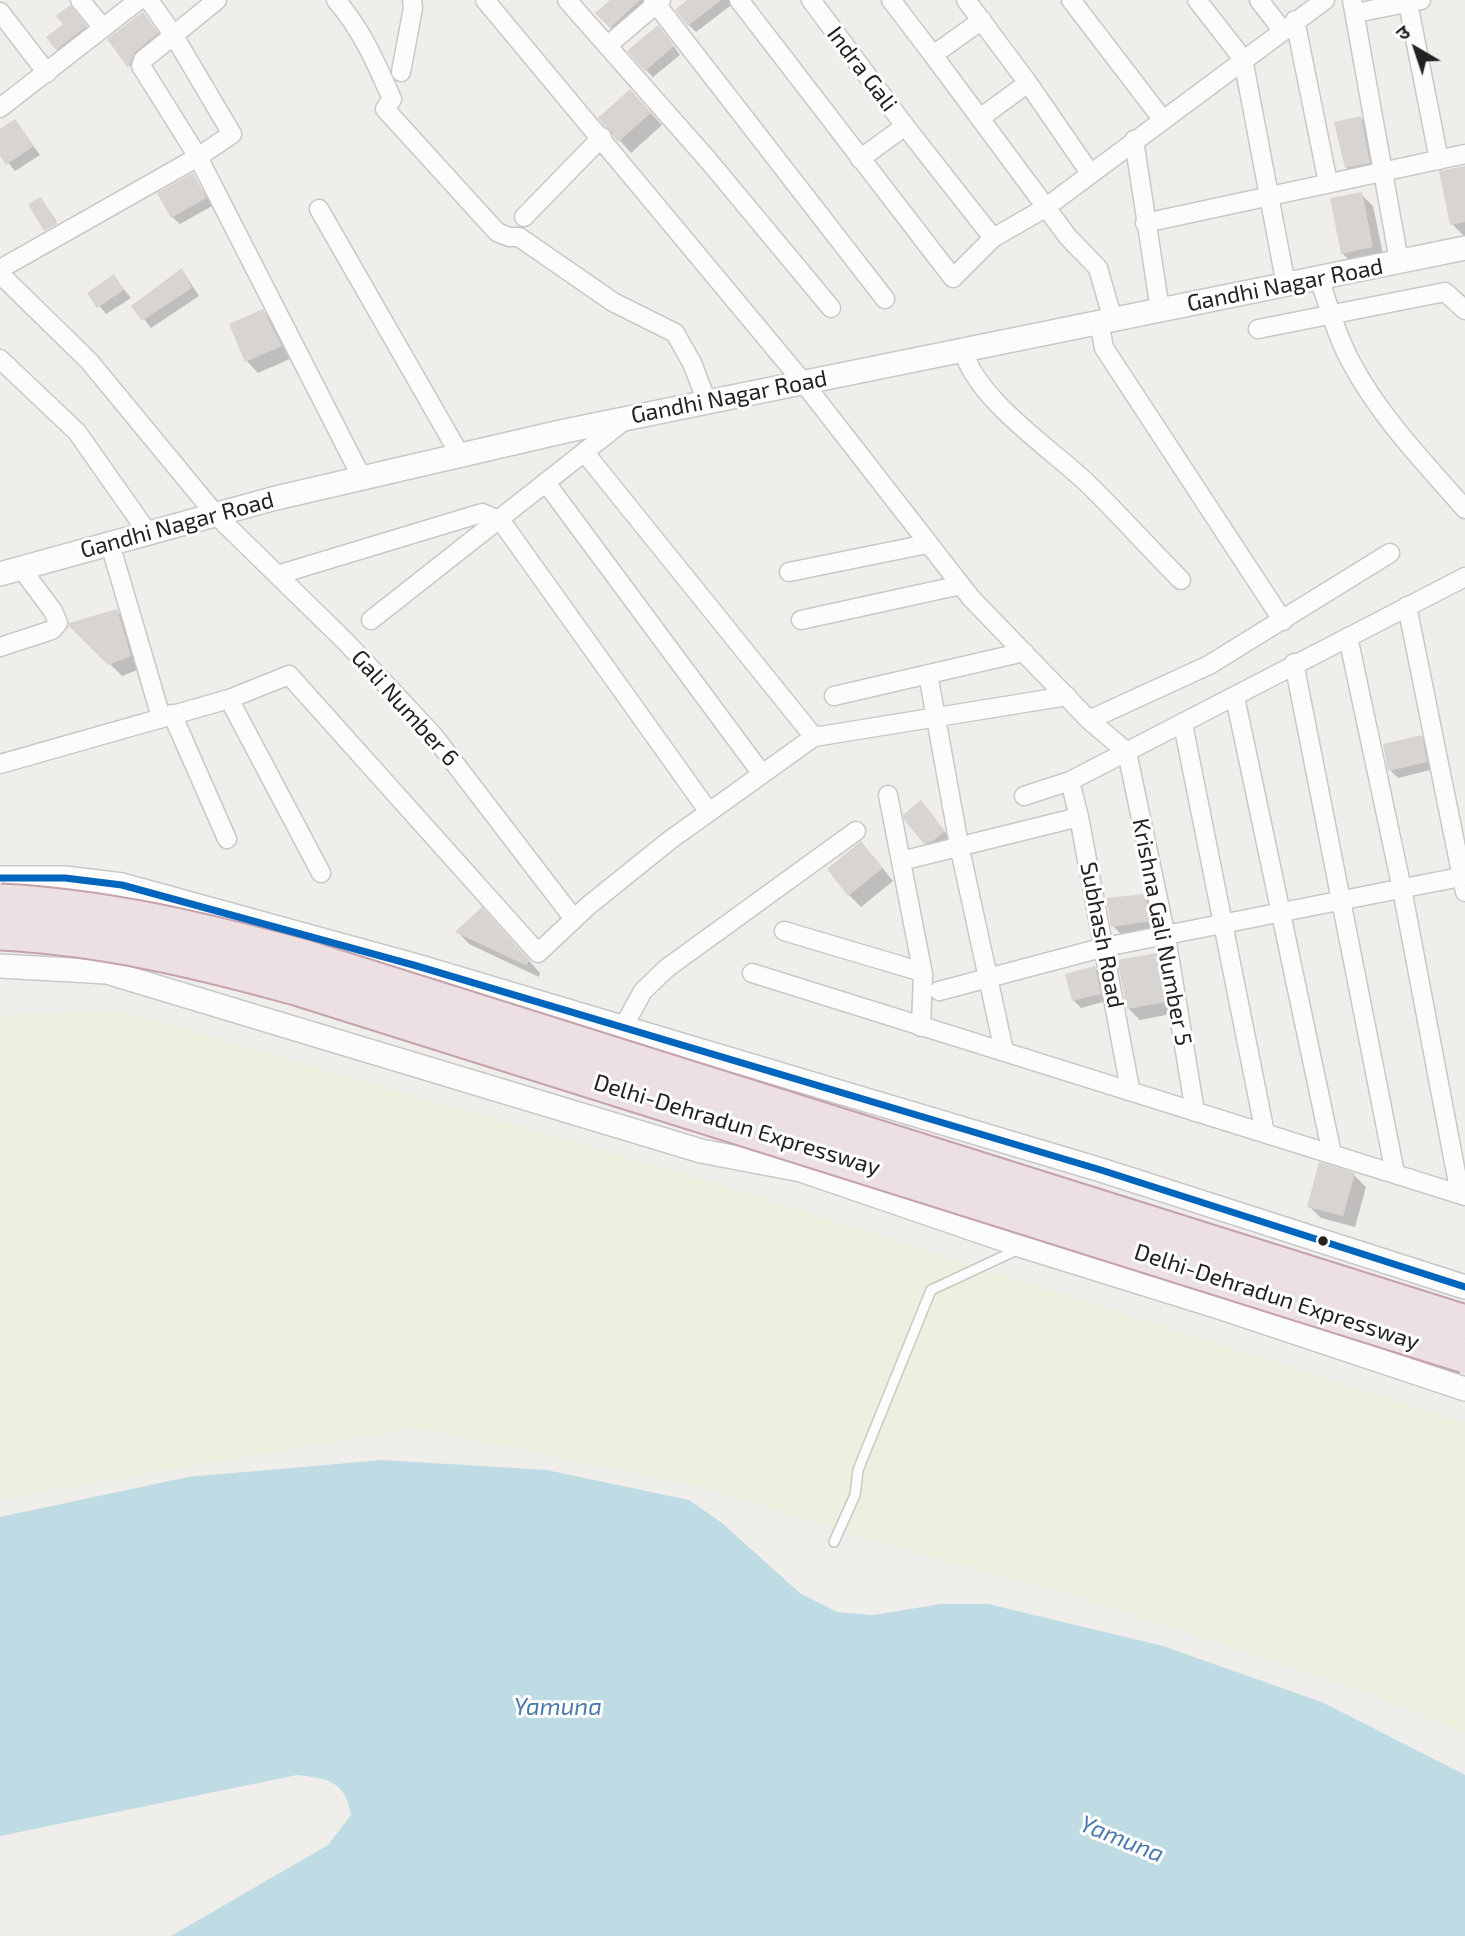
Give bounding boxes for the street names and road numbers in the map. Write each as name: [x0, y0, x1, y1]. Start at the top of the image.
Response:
street label: Indra Gali: [821, 21, 903, 117]
street label: Gandhi Nagar Road: [1185, 252, 1385, 318]
street label: Gandhi Nagar Road: [629, 364, 829, 430]
street label: Gandhi Nagar Road: [77, 486, 277, 564]
street label: Gali Number 6: [346, 644, 464, 772]
street label: Krishna Gali Number 5: [1126, 816, 1198, 1048]
street label: Subhash Road: [1074, 860, 1130, 1010]
street label: Delhi-Dehradun Expressway: [590, 1068, 884, 1182]
street label: Delhi-Dehradun Expressway: [1131, 1238, 1423, 1356]

